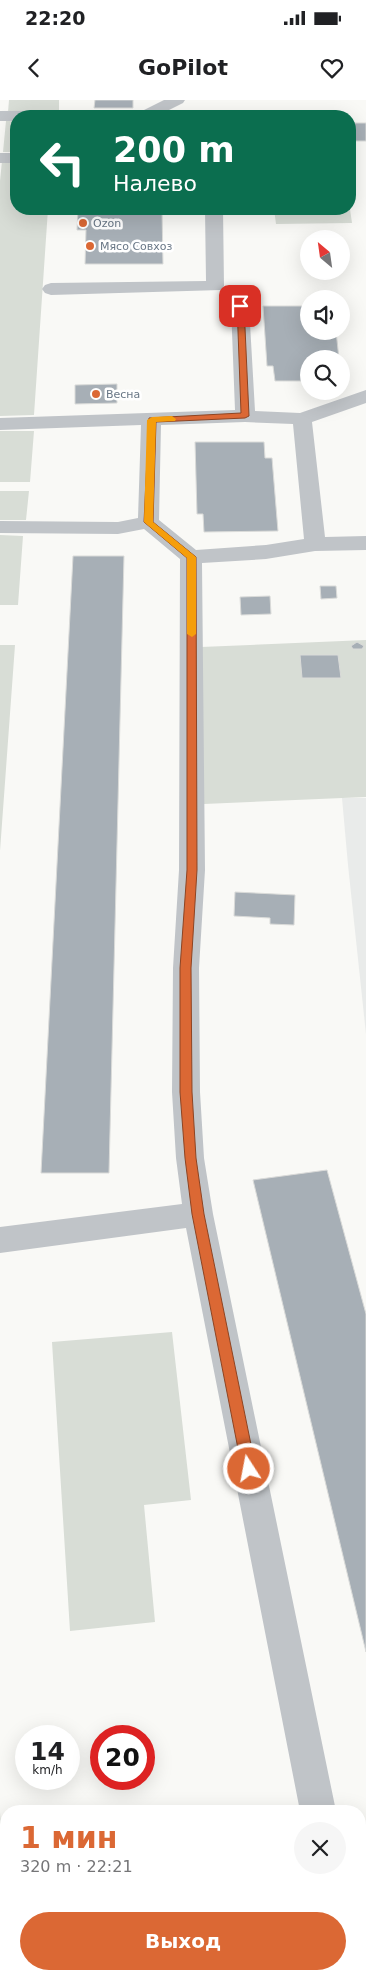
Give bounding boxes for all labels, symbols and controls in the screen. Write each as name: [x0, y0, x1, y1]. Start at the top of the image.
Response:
text: 22:20: [25, 7, 85, 29]
icon: back: [20, 54, 48, 82]
icon: heart: [318, 54, 346, 82]
text: GoPilot: [138, 55, 228, 80]
icon: left: [30, 130, 95, 195]
text: 200 m: [113, 130, 235, 170]
text: Налево: [113, 171, 197, 196]
marker: Ozon: [77, 217, 89, 229]
place label: Ozon: [93, 217, 121, 230]
north arrow: [300, 230, 350, 280]
map controls: [300, 230, 350, 400]
marker: Мясо Совхоз: [84, 240, 96, 252]
place label: Мясо Совхоз: [100, 240, 173, 253]
pin: [219, 285, 261, 327]
button: sound: [300, 290, 350, 340]
icon: arrive: [226, 292, 254, 320]
button: search: [300, 350, 350, 400]
marker: Весна: [90, 388, 102, 400]
place label: Весна: [106, 388, 140, 401]
position arrow: [222, 1442, 274, 1494]
speed limit sign: 20: [90, 1725, 155, 1790]
text: 14: [30, 1737, 65, 1766]
text: km/h: [32, 1763, 63, 1777]
text: 1 мин: [20, 1820, 118, 1855]
button: close: [294, 1822, 346, 1874]
text: 320 m · 22:21: [20, 1857, 133, 1876]
button: Выход: [20, 1912, 346, 1970]

